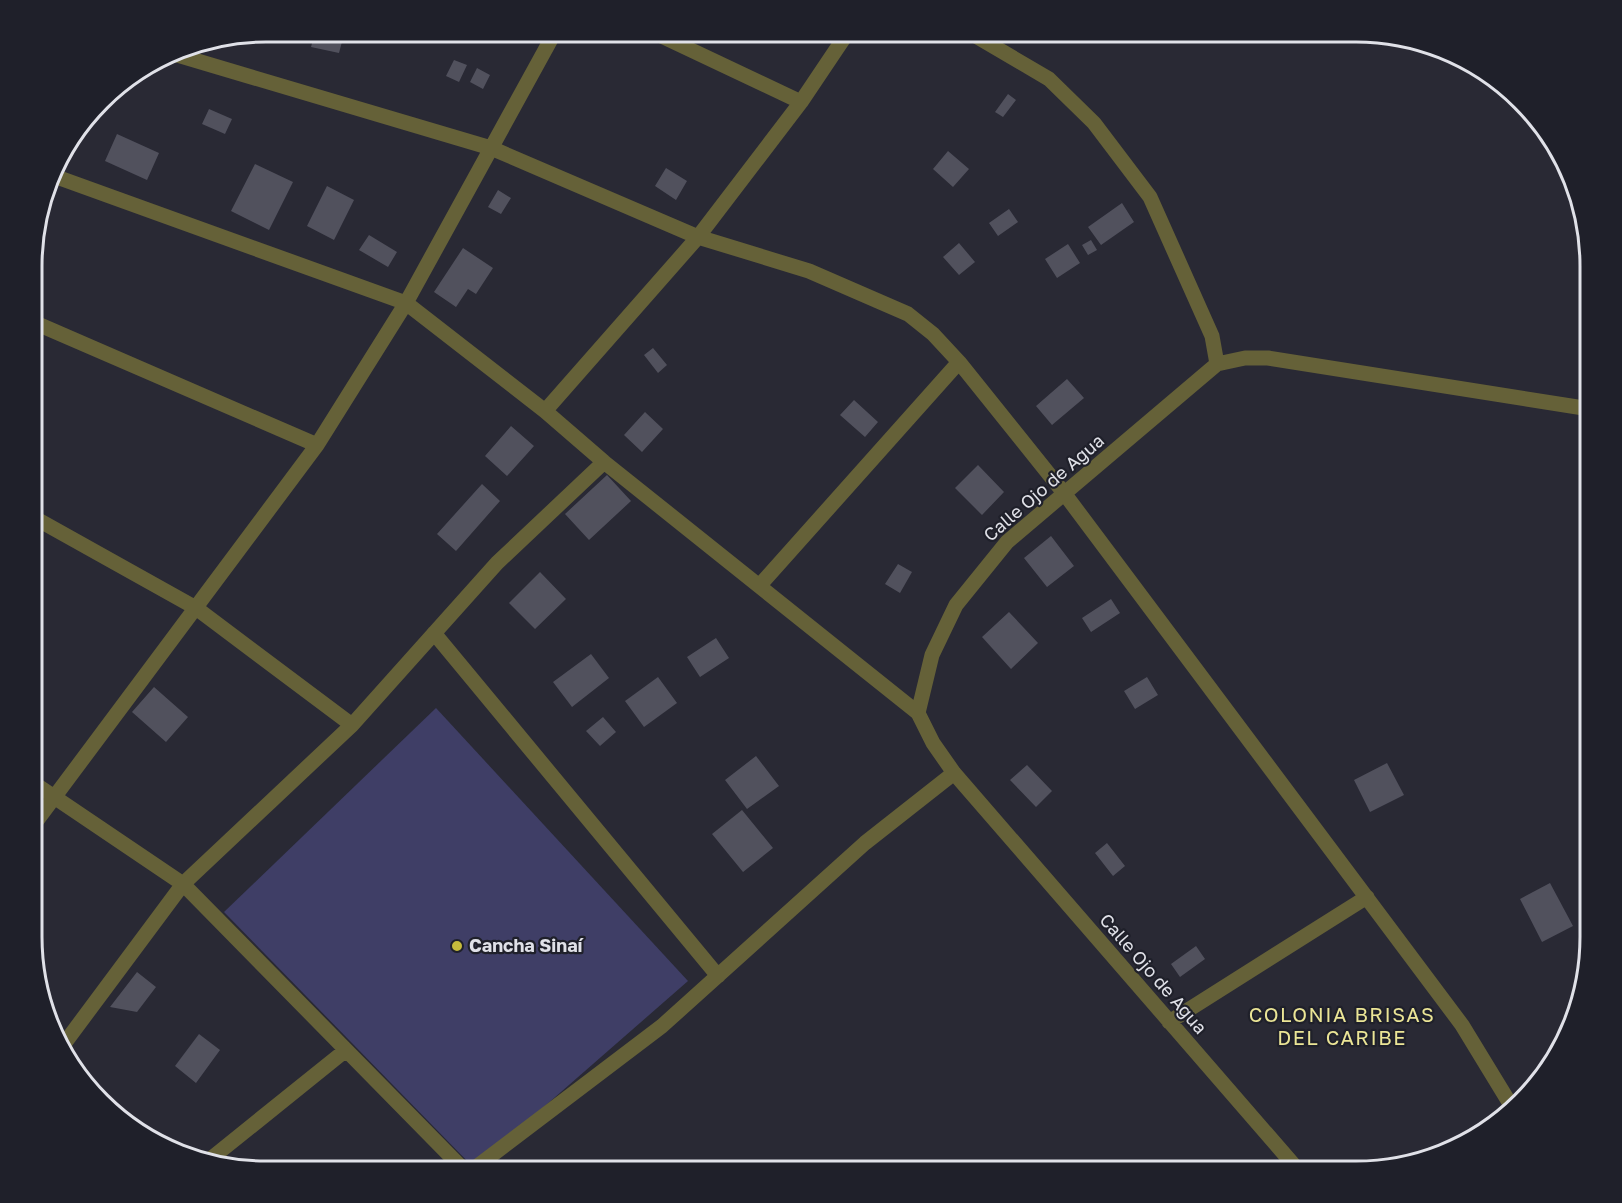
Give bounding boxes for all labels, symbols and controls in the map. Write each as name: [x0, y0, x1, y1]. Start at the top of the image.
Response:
street label: Calle Ojo de Agua: [979, 429, 1108, 545]
street label: Calle Ojo de Agua: [1096, 909, 1212, 1038]
place label: Cancha Sinaí: [469, 934, 585, 956]
marker: Cancha Sinaí: [450, 939, 464, 953]
district label: COLONIA BRISAS DEL CARIBE: [1249, 1002, 1435, 1049]

